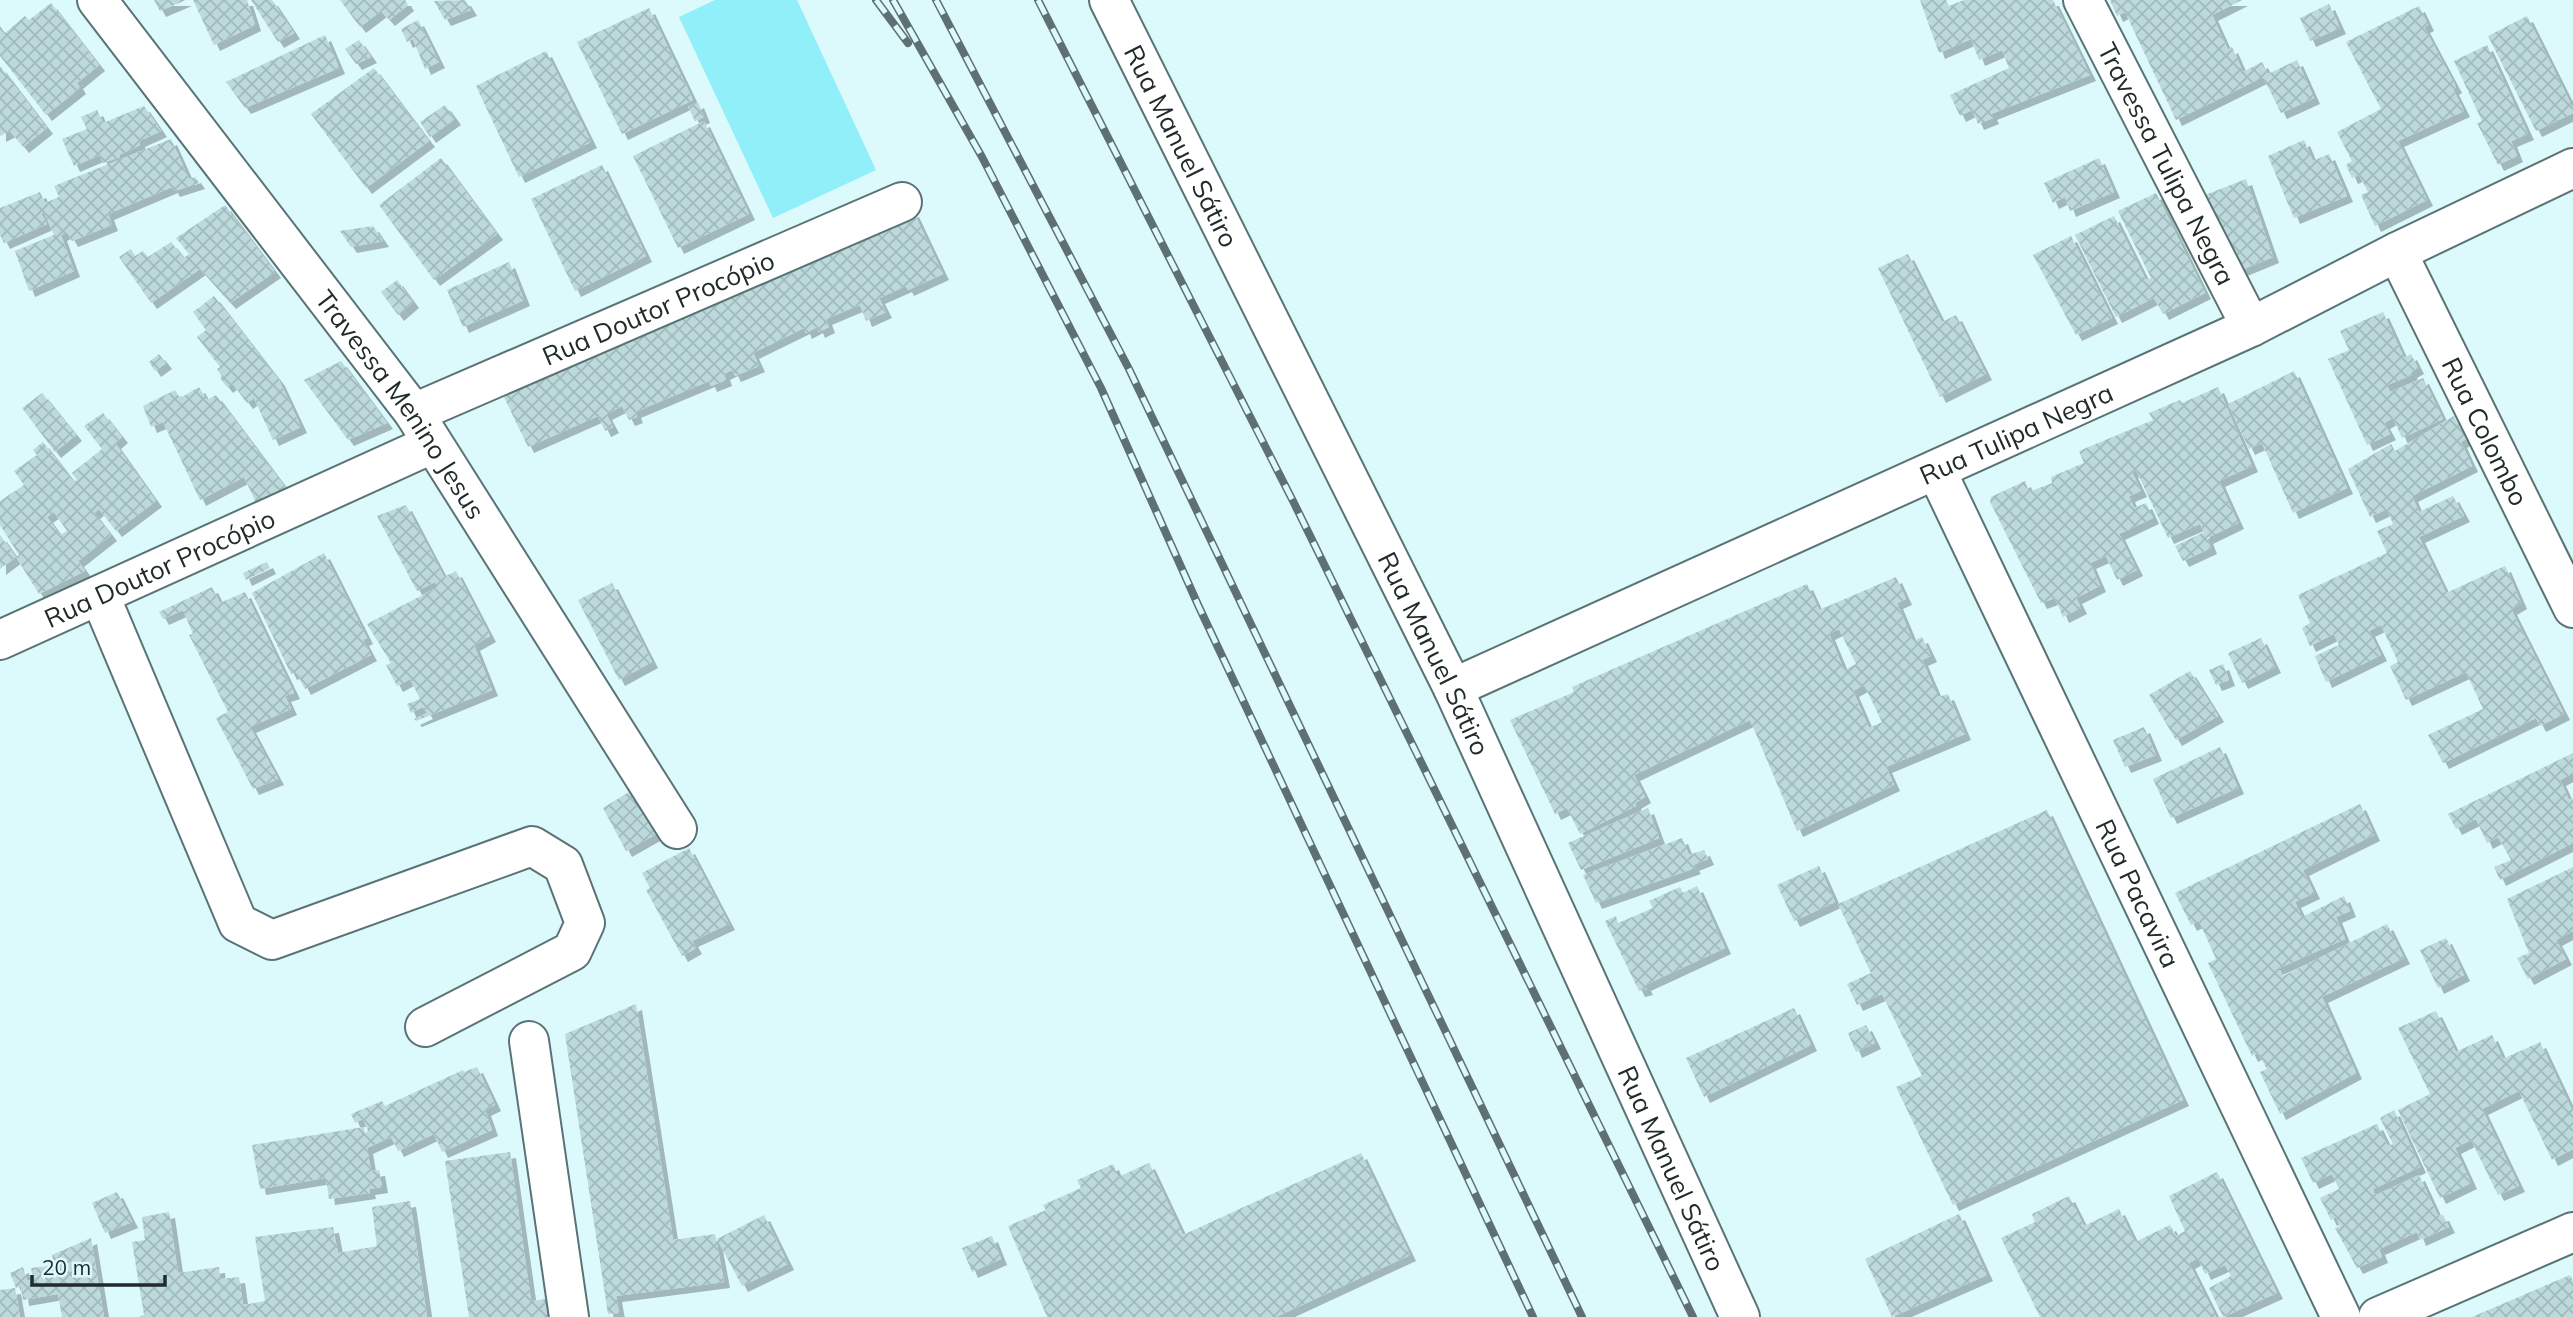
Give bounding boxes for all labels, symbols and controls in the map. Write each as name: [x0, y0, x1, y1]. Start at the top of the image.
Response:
street label: Travessa Tulipa Negra: [2091, 37, 2243, 290]
street label: Rua Manuel Sátiro: [1117, 39, 1246, 252]
street label: Rua Doutor Procópio: [537, 243, 779, 372]
street label: Travessa Menino Jesus: [309, 283, 493, 525]
street label: Rua Colombo: [2435, 352, 2536, 511]
street label: Rua Tulipa Negra: [1914, 375, 2118, 491]
street label: Rua Doutor Procópio: [39, 501, 280, 634]
street label: Rua Manuel Sátiro: [1371, 546, 1498, 760]
street label: Rua Pacavira: [2089, 814, 2188, 973]
street label: Rua Manuel Sátiro: [1611, 1060, 1733, 1276]
scale bar: [32, 1244, 164, 1288]
text: 20 m: [42, 1254, 91, 1280]

